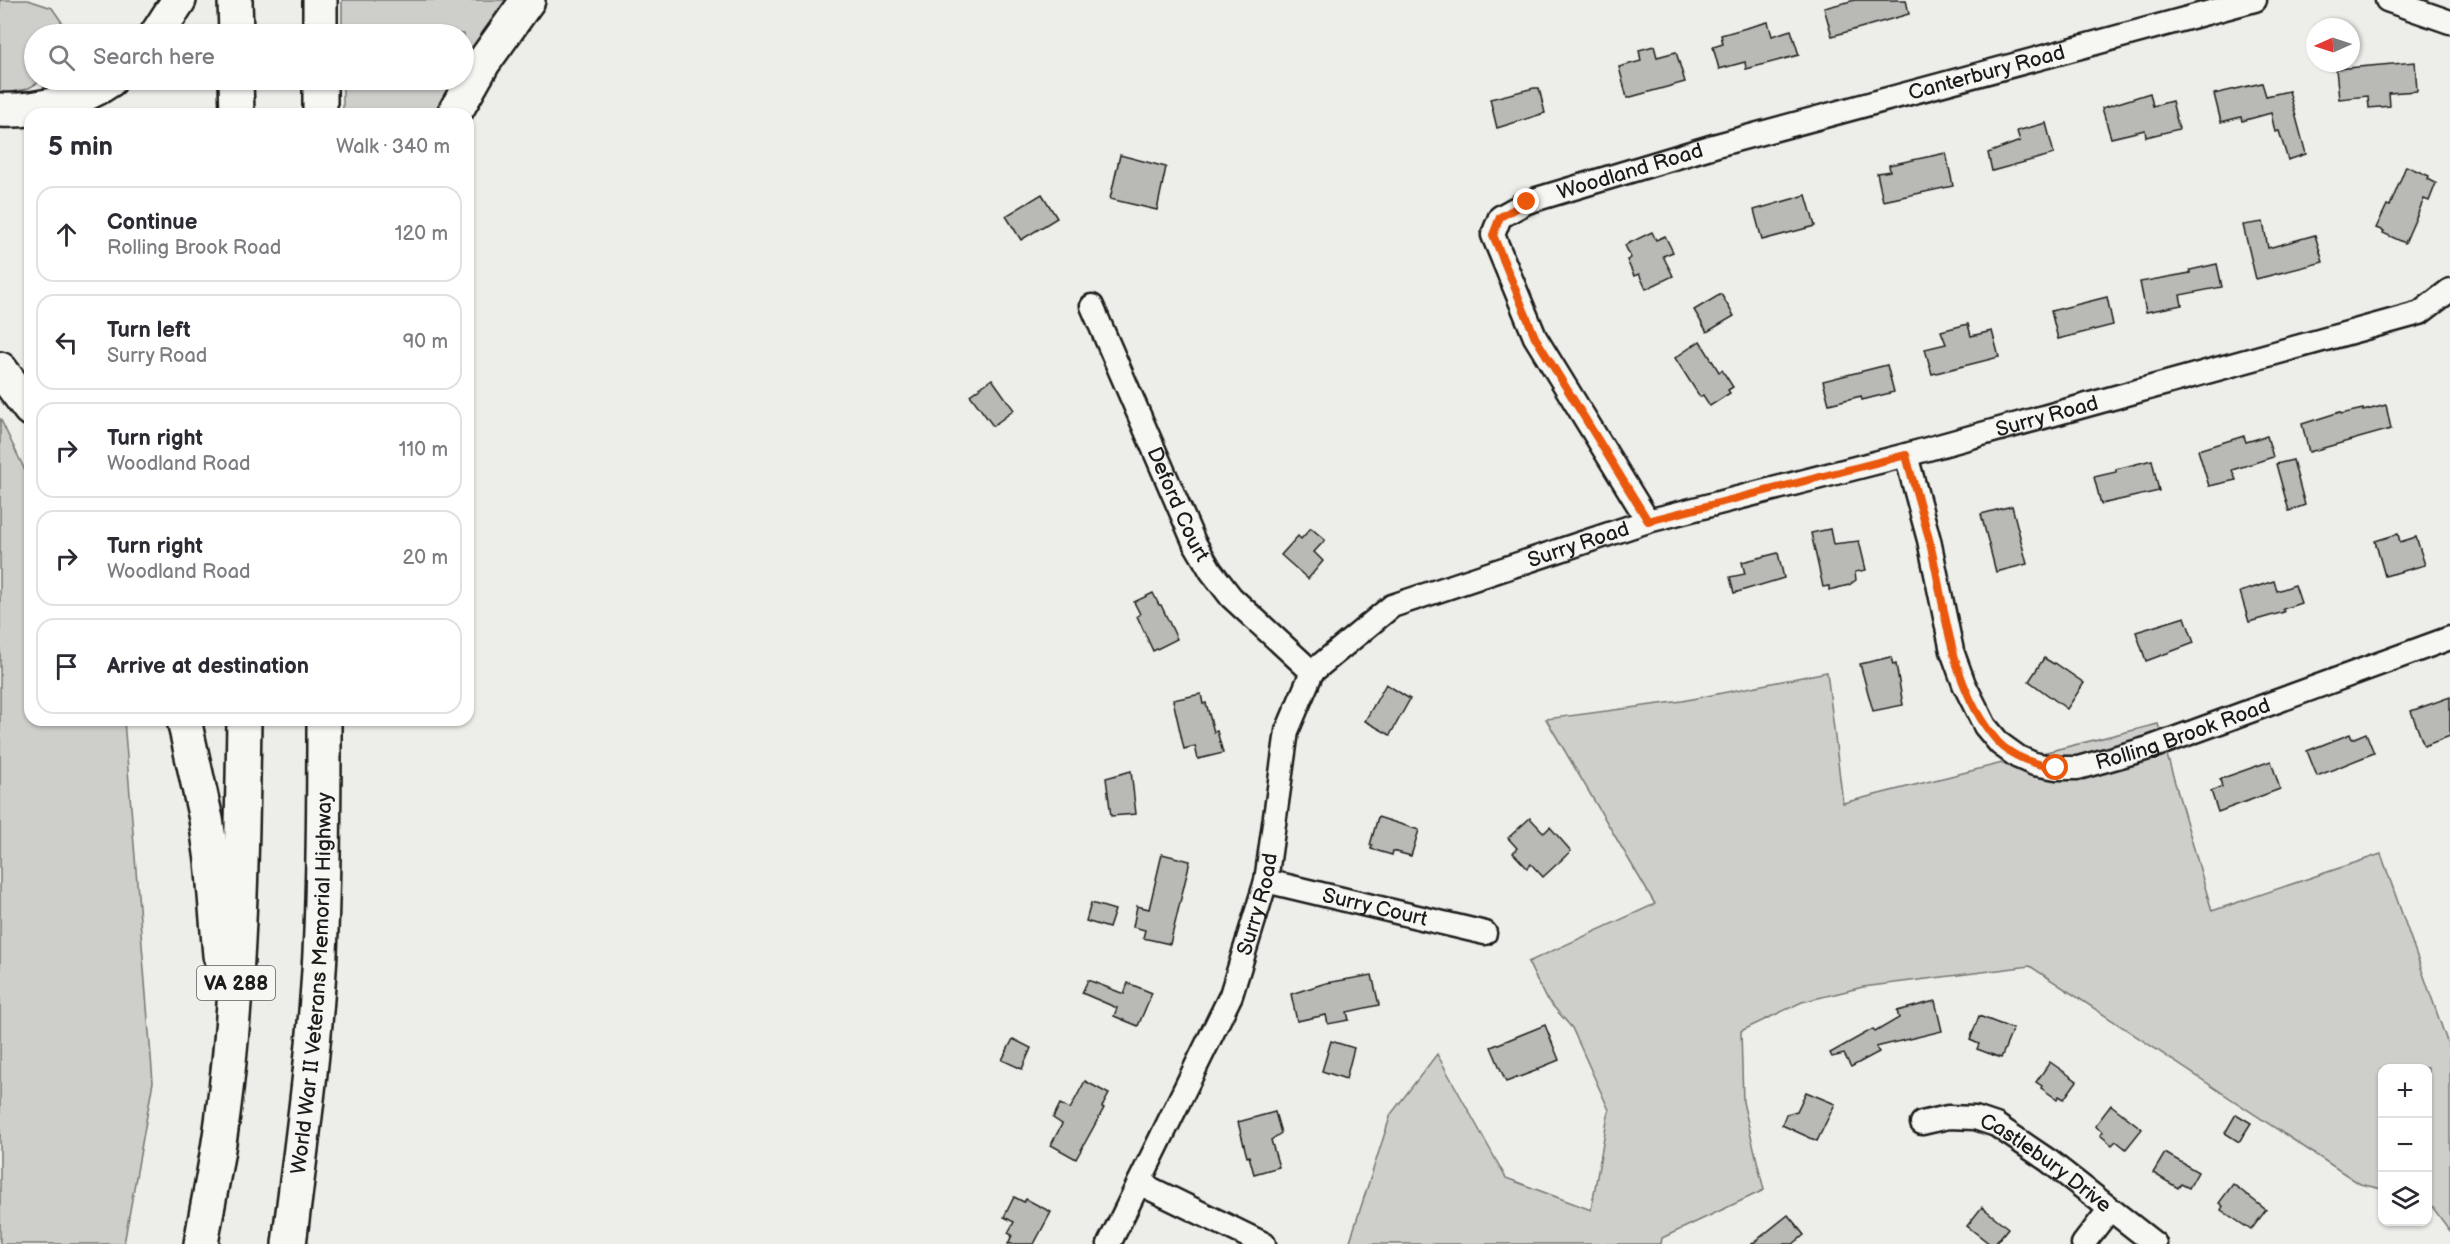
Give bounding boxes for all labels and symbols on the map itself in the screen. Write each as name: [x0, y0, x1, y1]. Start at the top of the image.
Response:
north arrow: [2306, 18, 2360, 72]
street label: Canterbury Road: [1906, 40, 2068, 106]
street label: Woodland Road: [1554, 138, 1706, 205]
route end: [1513, 188, 1539, 214]
street label: Surry Road: [1993, 390, 2101, 443]
street label: Deford Court: [1141, 443, 1215, 566]
street label: Surry Road: [1524, 516, 1632, 573]
street label: Rolling Brook Road: [2093, 693, 2274, 775]
route start: [2042, 754, 2068, 780]
street label: World War II Veterans Memorial Highway: [286, 792, 337, 1176]
street label: Surry Road: [1232, 852, 1283, 959]
street label: Surry Court: [1320, 883, 1430, 932]
road number: VA 288: [197, 966, 275, 1000]
street label: Castlebury Drive: [1977, 1109, 2116, 1218]

